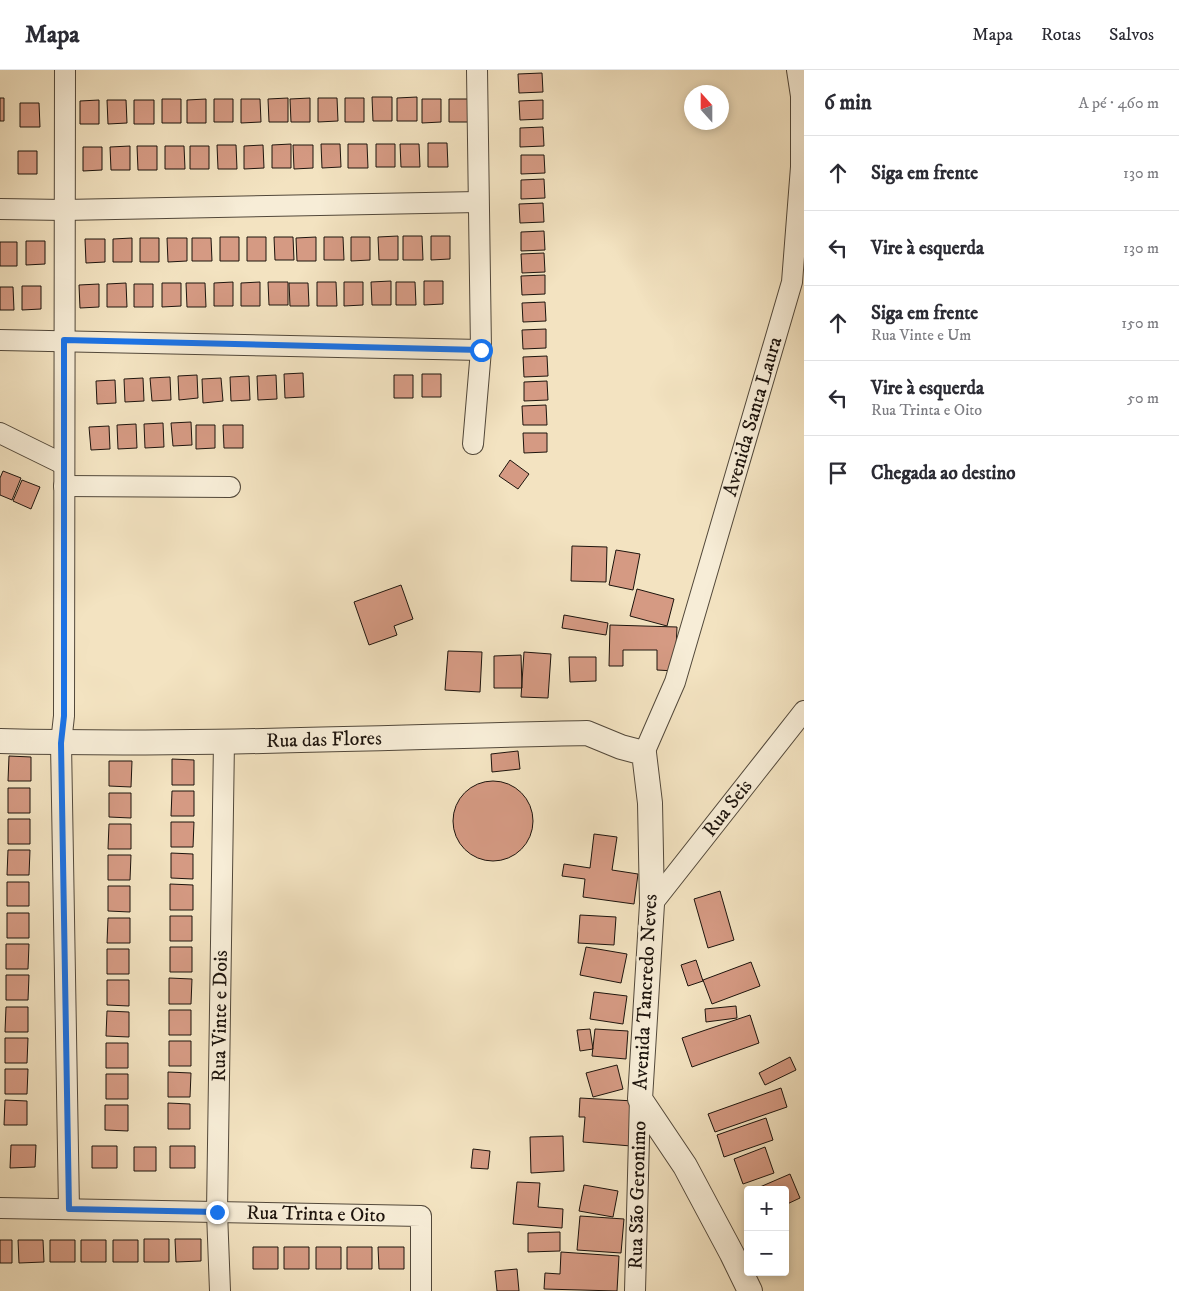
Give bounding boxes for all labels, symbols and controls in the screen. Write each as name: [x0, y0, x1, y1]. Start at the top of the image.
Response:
text: Mapa: [25, 20, 79, 50]
text: Mapa: [972, 24, 1013, 46]
text: Rotas: [1041, 24, 1081, 46]
text: Salvos: [1109, 24, 1154, 46]
north arrow: [684, 85, 729, 130]
text: 6 min: [824, 90, 872, 116]
text: A pé · 460 m: [1078, 93, 1159, 113]
icon: ahead: [824, 159, 852, 187]
text: Siga em frente: [871, 162, 978, 185]
text: 130 m: [1123, 163, 1159, 183]
icon: left: [824, 234, 852, 262]
text: Vire à esquerda: [871, 237, 984, 260]
text: 130 m: [1123, 238, 1159, 258]
text: Siga em frente: [871, 302, 978, 325]
icon: ahead: [824, 309, 852, 337]
text: 150 m: [1121, 313, 1159, 333]
text: Rua Vinte e Um: [871, 325, 971, 345]
street label: Avenida Santa Laura: [717, 333, 788, 499]
route start: [470, 339, 493, 362]
text: Vire à esquerda: [871, 377, 984, 400]
icon: left: [824, 384, 852, 412]
text: 50 m: [1127, 388, 1159, 408]
text: Rua Trinta e Oito: [871, 400, 982, 420]
icon: arrive: [824, 459, 852, 487]
text: Chegada ao destino: [871, 462, 1016, 485]
street label: Rua das Flores: [266, 726, 382, 753]
street label: Rua Seis: [697, 774, 758, 842]
street label: Avenida Tancredo Neves: [628, 893, 664, 1091]
street label: Rua Vinte e Dois: [206, 950, 233, 1082]
street label: Rua São Geronimo: [623, 1120, 652, 1270]
map controls: [744, 1186, 789, 1276]
button: +: [744, 1186, 789, 1231]
street label: Rua Trinta e Oito: [246, 1200, 386, 1228]
route end: [206, 1201, 229, 1224]
button: −: [744, 1231, 789, 1276]

